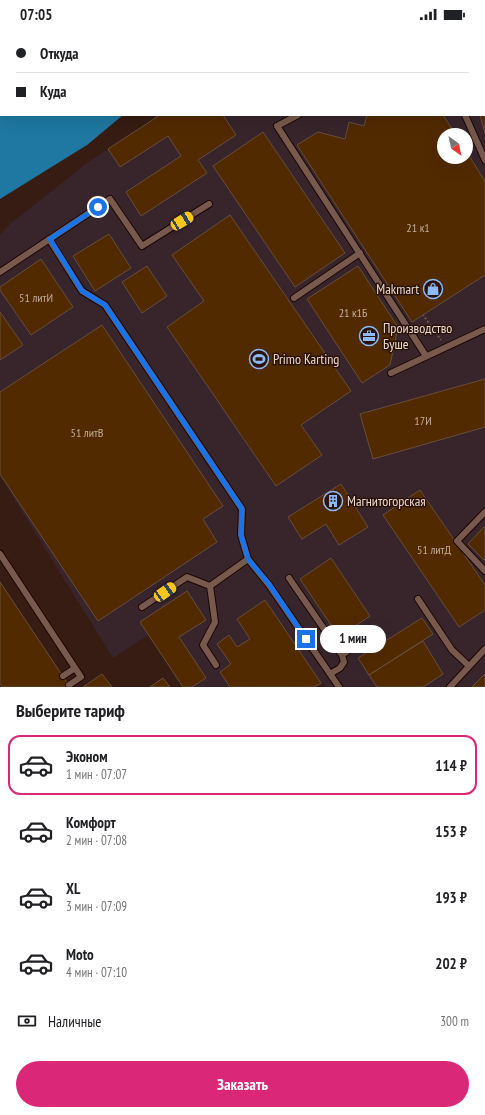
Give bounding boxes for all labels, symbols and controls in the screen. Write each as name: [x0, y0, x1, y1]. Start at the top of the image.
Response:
text: 07:05: [20, 5, 52, 24]
text: Откуда: [40, 44, 79, 63]
text: Куда: [40, 82, 67, 101]
north arrow: [437, 128, 473, 164]
map controls: [437, 128, 473, 164]
route start: [89, 198, 107, 216]
car: [169, 210, 195, 232]
house number: 21 к1: [406, 220, 430, 235]
shop icon: Makmart: [422, 278, 444, 300]
place label: Makmart: [376, 280, 419, 298]
house number: 51 литИ: [19, 290, 53, 305]
house number: 21 к1Б: [339, 305, 367, 320]
place label: Производство Буше: [383, 319, 452, 353]
office icon: Производство Буше: [358, 325, 380, 347]
sports icon: Primo Karting: [248, 348, 270, 370]
place label: Primo Karting: [273, 350, 339, 368]
house number: 17И: [414, 413, 432, 428]
house number: 51 литВ: [71, 425, 104, 440]
building icon: Магнитогорская: [322, 490, 344, 512]
place label: Магнитогорская: [347, 492, 426, 510]
house number: 51 литД: [417, 542, 451, 557]
car: [152, 580, 178, 604]
callout: 1 мин: [320, 625, 386, 653]
route end: [297, 630, 315, 648]
text: 1 мин: [339, 630, 367, 647]
text: Выберите тариф: [16, 699, 125, 722]
icon: car: [18, 747, 54, 783]
text: Эконом: [66, 747, 107, 766]
text: 114 ₽: [435, 756, 467, 775]
text: 1 мин · 07:07: [66, 766, 127, 783]
icon: car: [18, 813, 54, 849]
text: Комфорт: [66, 813, 116, 832]
text: 153 ₽: [435, 822, 467, 841]
text: 2 мин · 07:08: [66, 832, 127, 849]
icon: car: [18, 879, 54, 915]
text: XL: [66, 879, 80, 898]
text: 193 ₽: [435, 888, 467, 907]
text: 3 мин · 07:09: [66, 898, 127, 915]
icon: car: [18, 945, 54, 981]
text: Moto: [66, 945, 94, 964]
text: 202 ₽: [435, 954, 467, 973]
text: 4 мин · 07:10: [66, 964, 127, 981]
icon: cash: [16, 1010, 38, 1032]
text: Наличные: [48, 1012, 101, 1031]
text: 300 m: [440, 1013, 469, 1030]
button: Заказать: [16, 1061, 469, 1107]

